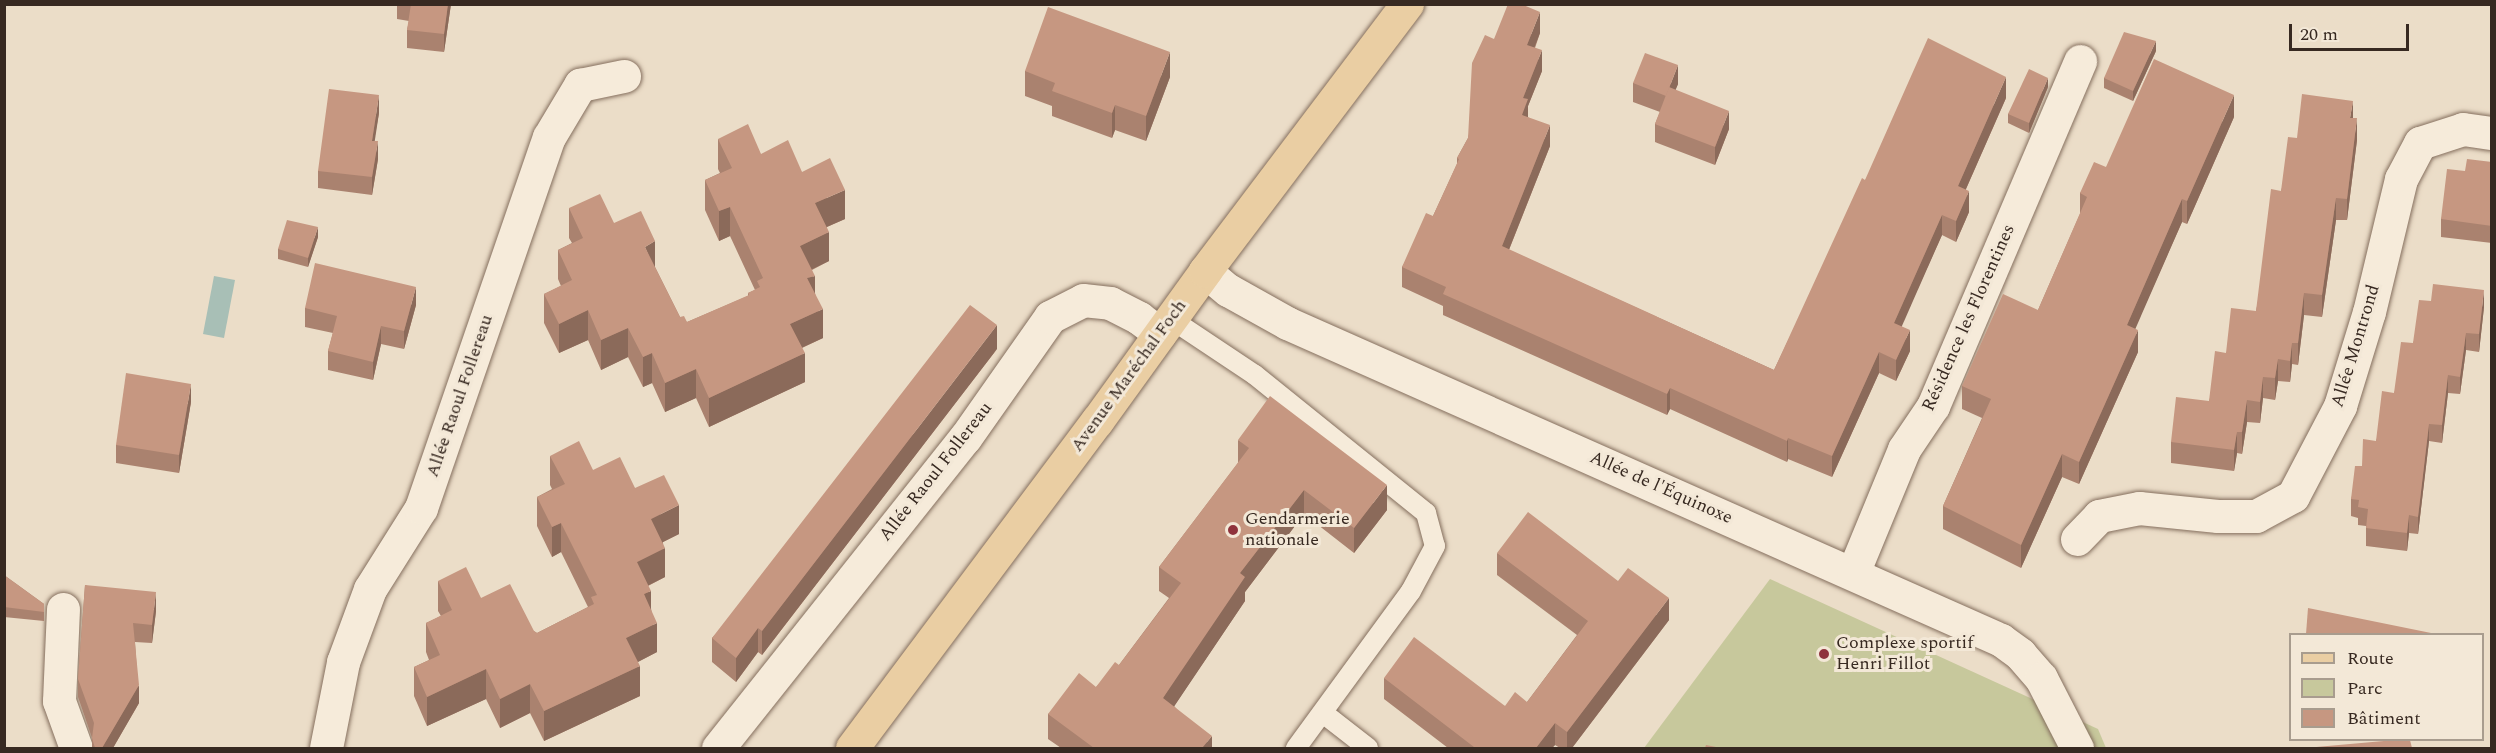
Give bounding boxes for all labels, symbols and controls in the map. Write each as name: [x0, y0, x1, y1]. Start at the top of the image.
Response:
scale bar: [2292, 12, 2412, 50]
text: 20 m: [2300, 21, 2338, 48]
street label: Résidence les Florentines: [1918, 221, 2020, 415]
street label: Allée Montrond: [2327, 282, 2385, 410]
street label: Avenue Maréchal Foch: [1067, 296, 1191, 456]
street label: Allée Raoul Follereau: [422, 312, 498, 480]
street label: Allée Raoul Follereau: [875, 398, 997, 546]
street label: Allée de l'Équinoxe: [1586, 447, 1736, 529]
place label: Gendarmerie nationale: [1245, 509, 1350, 552]
marker: Gendarmerie nationale: [1226, 523, 1240, 537]
place label: Complexe sportif Henri Fillot: [1836, 633, 1973, 676]
legend: [2289, 633, 2484, 741]
text: Route: [2347, 645, 2394, 672]
marker: Complexe sportif Henri Fillot: [1817, 647, 1831, 661]
text: Parc: [2347, 675, 2383, 702]
text: Bâtiment: [2347, 705, 2421, 732]

